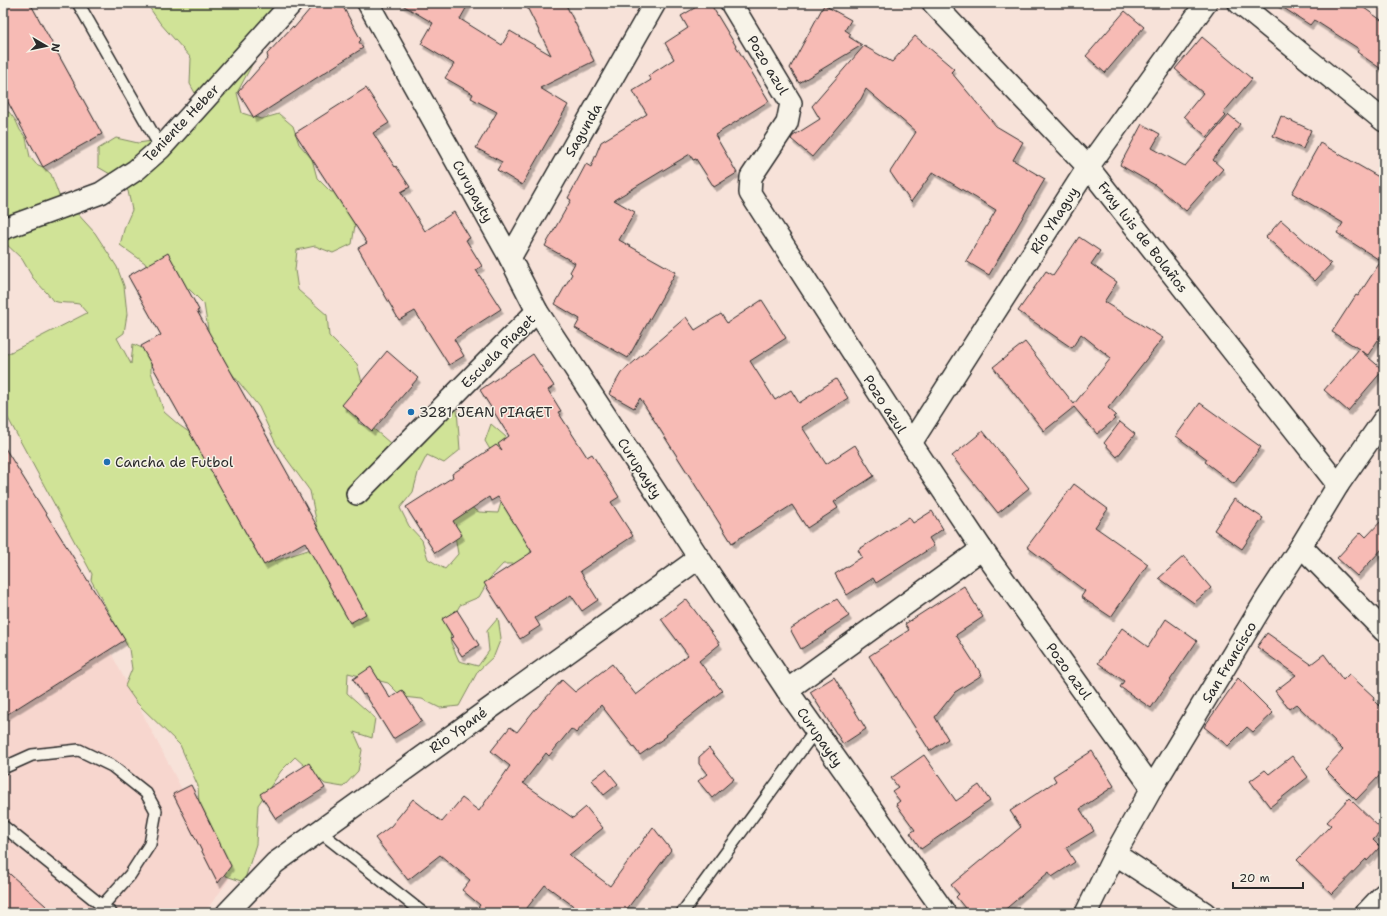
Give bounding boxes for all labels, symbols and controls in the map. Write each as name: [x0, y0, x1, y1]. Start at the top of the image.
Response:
north arrow: [26, 26, 66, 66]
street label: Pozo azul: [743, 32, 793, 99]
text: N: [47, 42, 63, 53]
street label: Teniente Heber: [139, 80, 223, 166]
street label: Sagunda: [561, 100, 606, 160]
street label: Curupayty: [448, 157, 498, 225]
street label: Fray luis de Bolaños: [1094, 178, 1192, 296]
street label: Río Yhaguy: [1026, 183, 1082, 257]
street label: Escuela Piaget: [457, 310, 539, 392]
street label: Pozo azul: [859, 371, 911, 437]
place label: 3281 JEAN PIAGET: [419, 403, 553, 421]
marker: 3281 JEAN PIAGET: [406, 407, 416, 417]
street label: Curupayty: [614, 434, 666, 502]
place label: Cancha de Futbol: [115, 453, 234, 471]
marker: Cancha de Futbol: [102, 457, 112, 467]
street label: San Francisco: [1198, 618, 1260, 706]
street label: Pozo azul: [1042, 639, 1096, 704]
street label: Rio Ypané: [426, 703, 490, 757]
street label: Curupayty: [793, 704, 847, 770]
scale bar: [1233, 864, 1303, 890]
text: 20 m: [1239, 870, 1270, 886]

